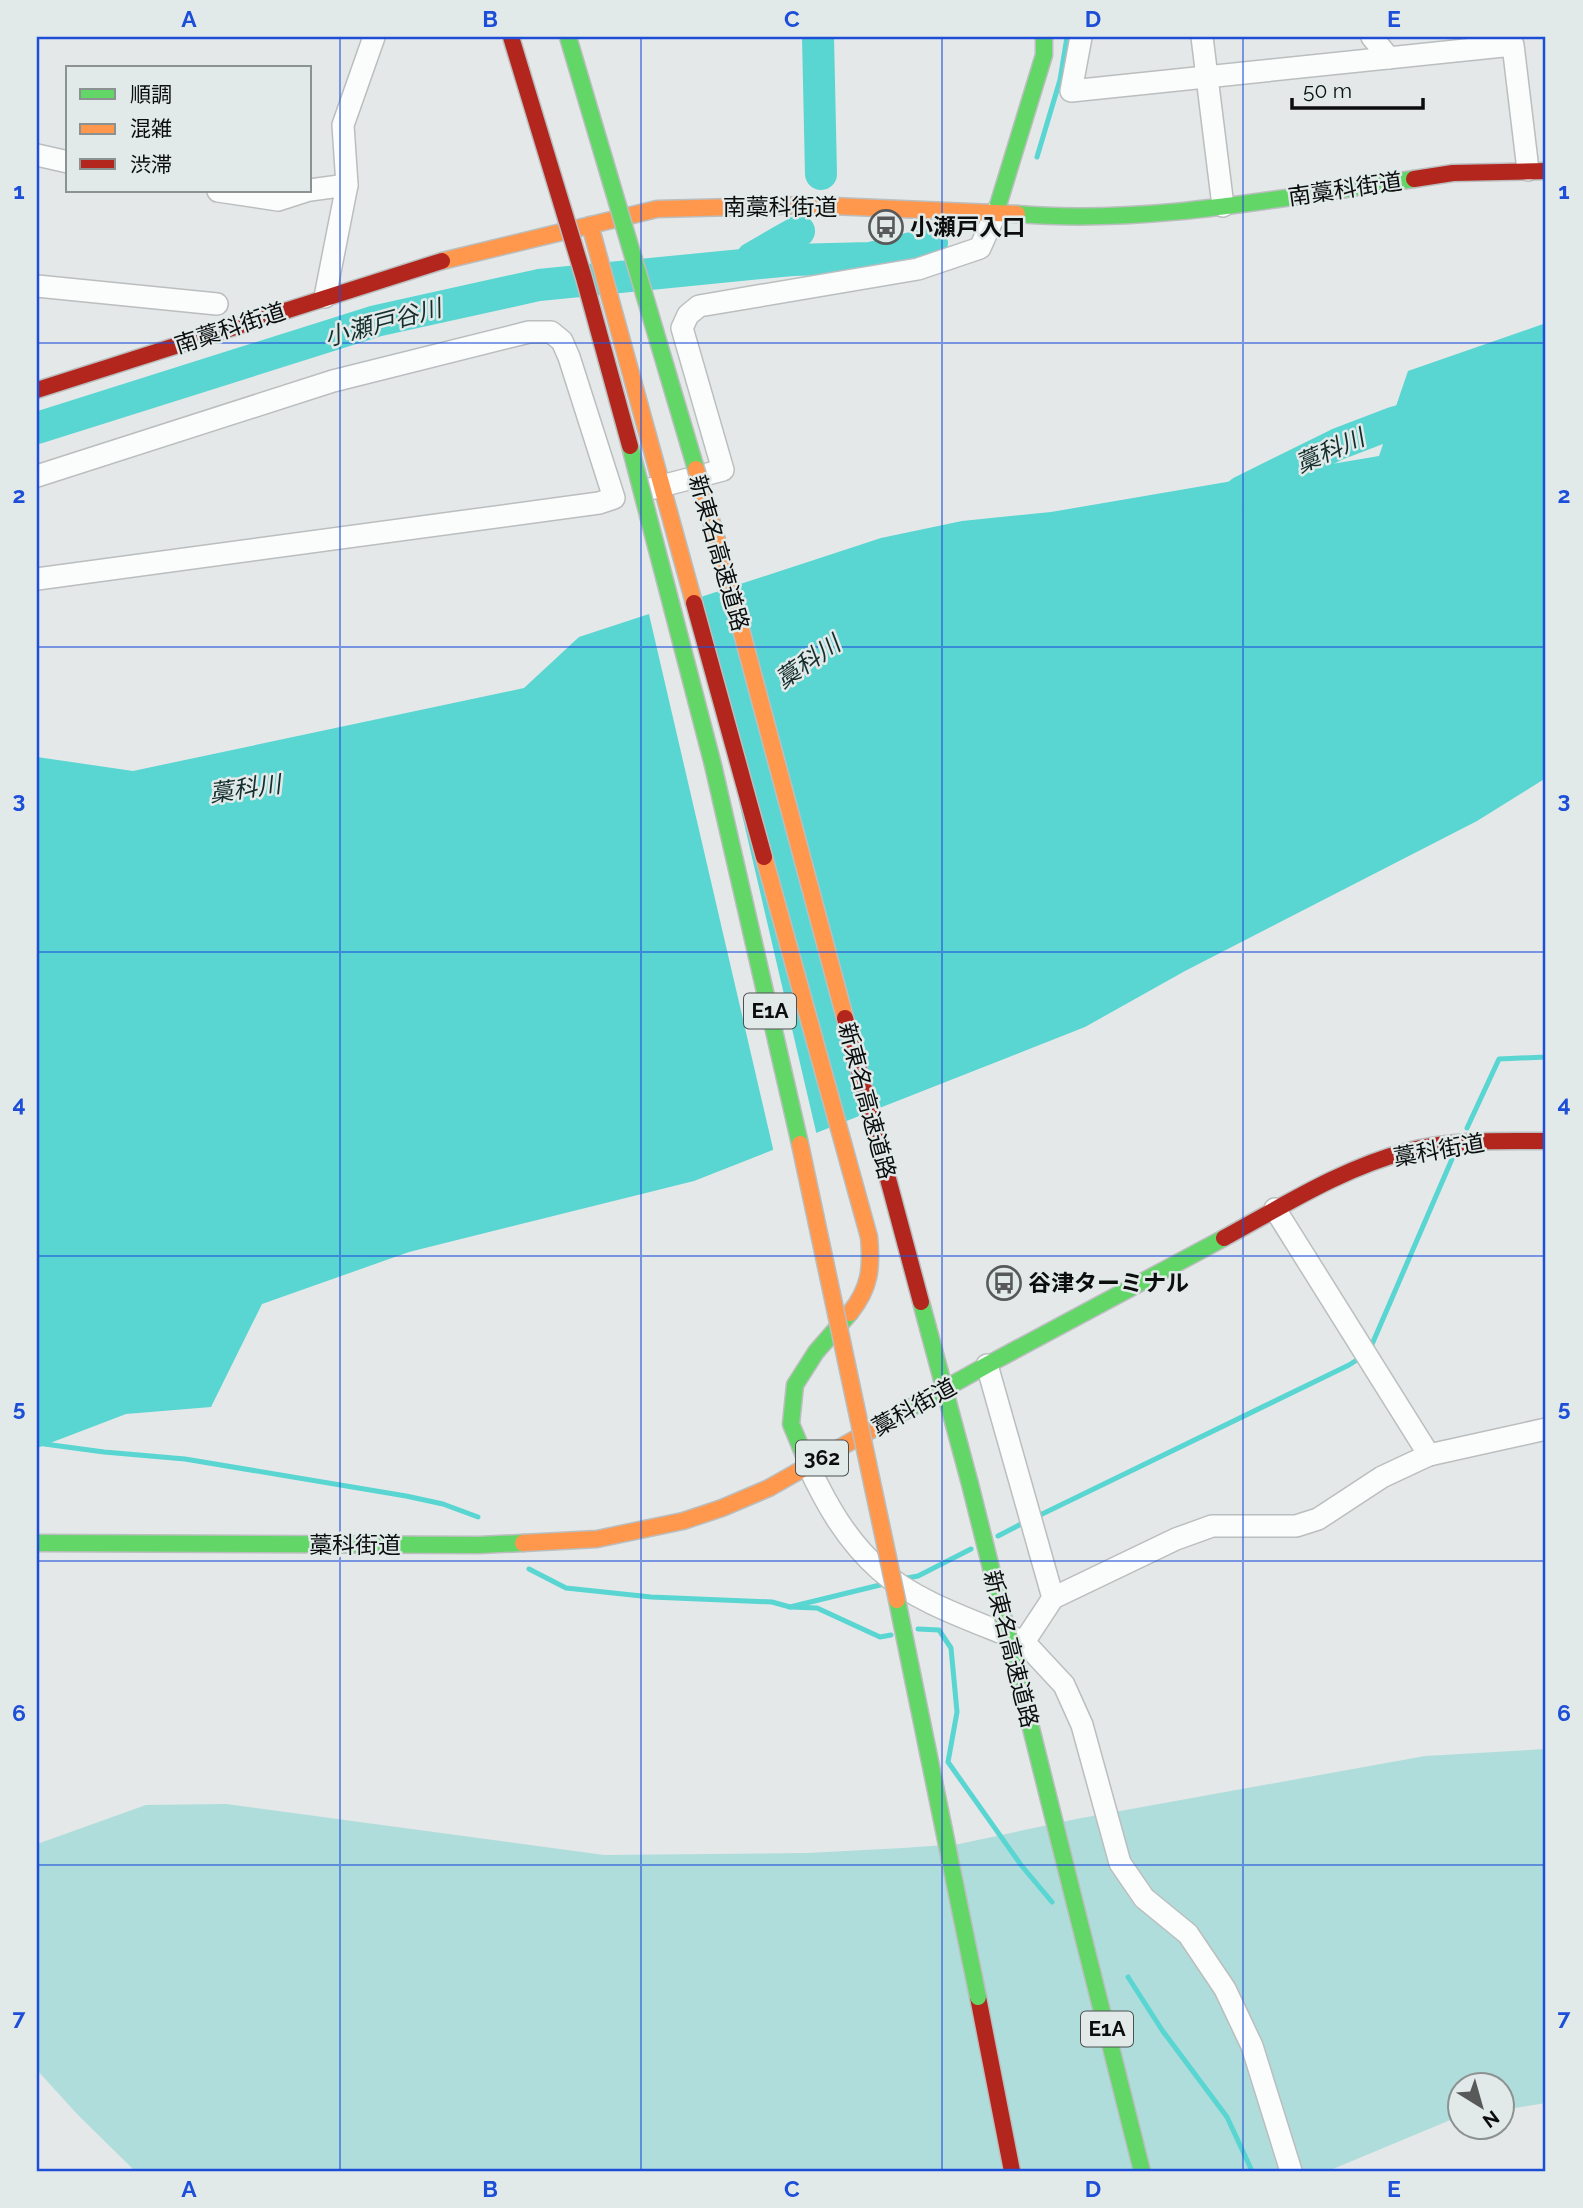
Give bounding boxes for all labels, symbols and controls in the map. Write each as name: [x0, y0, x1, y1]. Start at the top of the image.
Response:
text: A: [181, 5, 197, 32]
text: B: [482, 5, 498, 32]
text: C: [784, 5, 800, 32]
text: D: [1085, 5, 1101, 32]
text: E: [1387, 5, 1401, 32]
legend: [66, 66, 312, 192]
scale bar: [1292, 66, 1424, 110]
text: 50 m: [1303, 78, 1352, 103]
text: 順調: [130, 82, 172, 107]
text: 混雑: [130, 116, 172, 141]
text: 渋滞: [130, 152, 172, 177]
street label: 南藁科街道: [1286, 167, 1404, 210]
text: 1: [13, 177, 25, 204]
text: 1: [1558, 177, 1570, 204]
street label: 南藁科街道: [723, 193, 838, 220]
bus stop icon: 小瀬戸入口: [867, 208, 905, 246]
place label: 小瀬戸入口: [910, 213, 1025, 240]
water label: 小瀬戸谷川: [321, 292, 447, 352]
street label: 南藁科街道: [171, 297, 289, 358]
water label: 藁科川: [1291, 421, 1371, 478]
street label: 新東名高速道路: [684, 472, 755, 634]
text: 2: [13, 481, 25, 508]
text: 2: [1558, 481, 1570, 508]
water label: 藁科川: [770, 627, 848, 694]
water label: 藁科川: [207, 769, 286, 808]
text: 3: [13, 786, 25, 813]
text: 3: [1558, 786, 1570, 813]
road number: E1A: [744, 993, 796, 1028]
street label: 新東名高速道路: [834, 1020, 901, 1182]
text: 4: [12, 1090, 26, 1117]
text: 4: [1557, 1090, 1571, 1117]
street label: 藁科街道: [1391, 1128, 1487, 1171]
bus stop icon: 谷津ターミナル: [985, 1264, 1023, 1302]
place label: 谷津ターミナル: [1028, 1269, 1189, 1296]
street label: 藁科街道: [867, 1372, 961, 1441]
text: 5: [13, 1394, 26, 1421]
text: 5: [1558, 1394, 1571, 1421]
road number: 362: [796, 1440, 848, 1476]
street label: 藁科街道: [309, 1531, 401, 1558]
street label: 新東名高速道路: [979, 1568, 1044, 1730]
text: 6: [12, 1699, 26, 1726]
text: 6: [1557, 1699, 1571, 1726]
text: 7: [13, 2003, 26, 2030]
text: 7: [1558, 2003, 1571, 2030]
road number: E1A: [1081, 2011, 1133, 2046]
north arrow: [1446, 2072, 1516, 2142]
text: N: [1479, 2106, 1504, 2133]
text: A: [181, 2175, 197, 2202]
text: B: [482, 2175, 498, 2202]
text: C: [784, 2175, 800, 2202]
text: D: [1085, 2175, 1101, 2202]
text: E: [1387, 2175, 1401, 2202]

